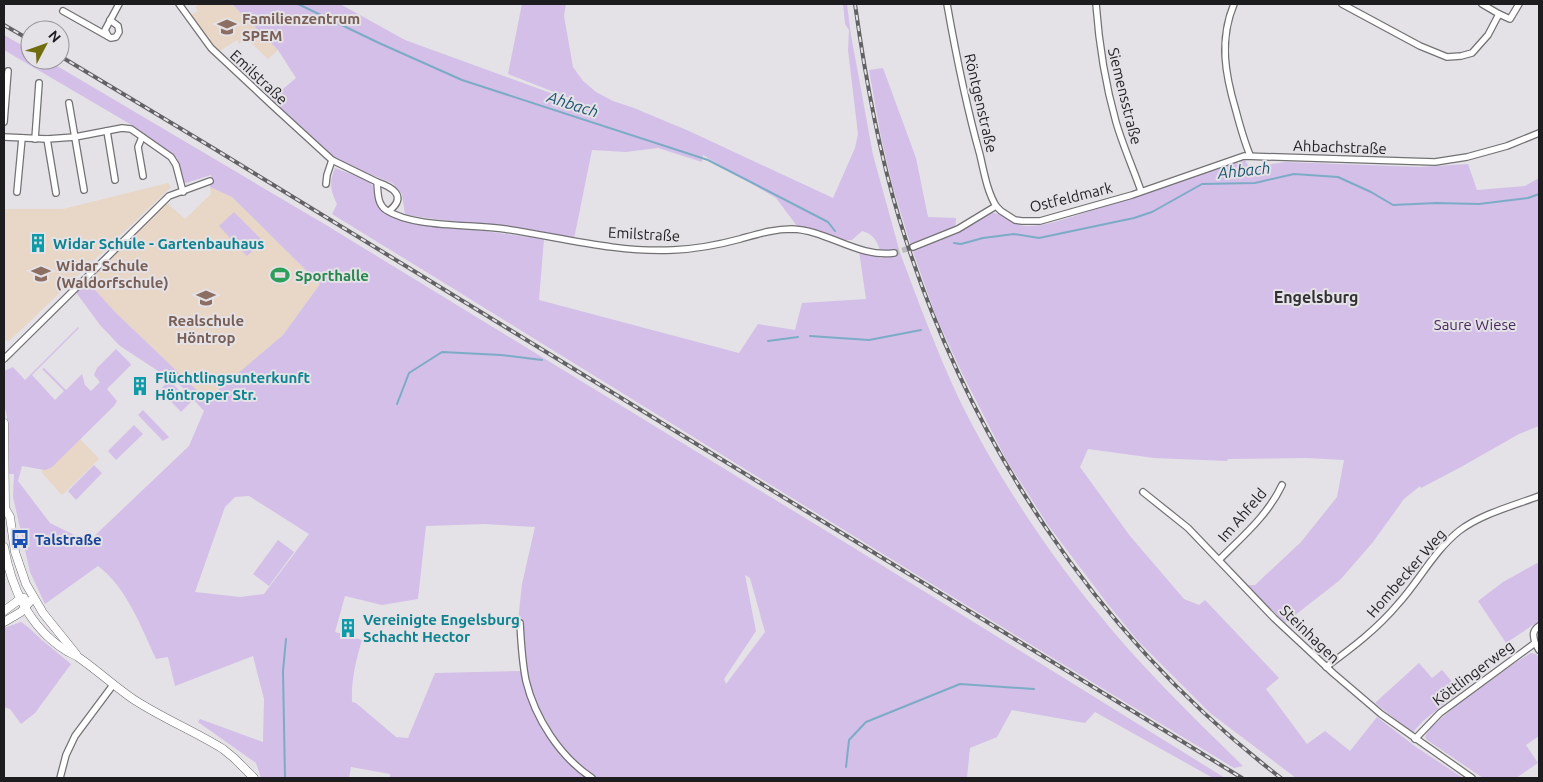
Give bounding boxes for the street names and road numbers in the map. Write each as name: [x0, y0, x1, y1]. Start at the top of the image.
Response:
street label: Emilstraße: [227, 46, 291, 108]
street label: Siemensstraße: [1105, 46, 1145, 146]
street label: Röntgenstraße: [961, 52, 1001, 154]
street label: Ahbachstraße: [1293, 137, 1387, 157]
street label: Ostfeldmark: [1028, 178, 1115, 215]
street label: Emilstraße: [608, 224, 680, 244]
street label: Im Ahfeld: [1214, 485, 1270, 545]
street label: Hombecker Weg: [1363, 525, 1449, 621]
street label: Steinhagen: [1277, 601, 1343, 667]
street label: Köttlingerweg: [1429, 637, 1517, 709]

